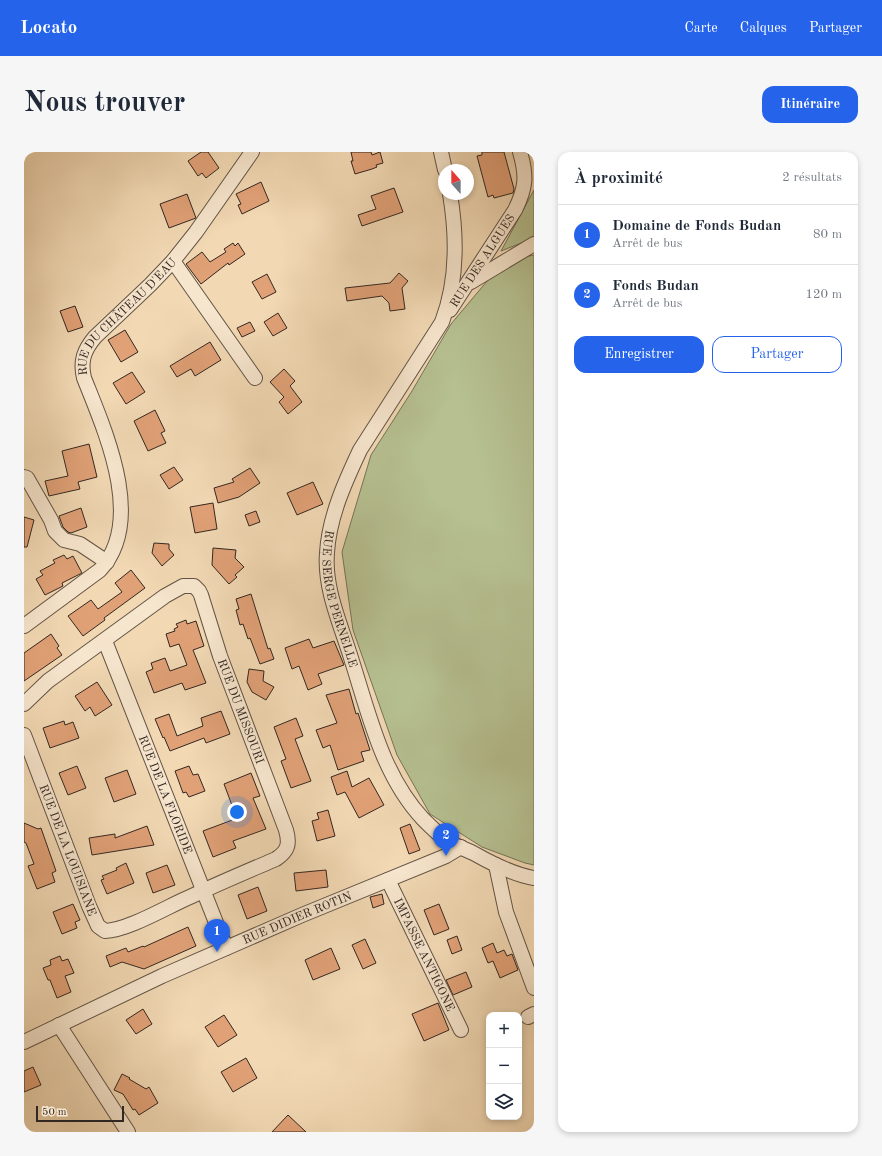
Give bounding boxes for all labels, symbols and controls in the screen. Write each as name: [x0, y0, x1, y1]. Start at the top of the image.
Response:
text: Locato: [20, 19, 77, 38]
text: Carte: [684, 21, 718, 35]
text: Calques: [740, 21, 787, 35]
text: Partager: [809, 21, 862, 35]
button: Itinéraire: [762, 86, 858, 123]
text: Nous trouver: [24, 90, 185, 118]
north arrow: [438, 164, 474, 200]
text: À proximité: [574, 170, 663, 187]
text: 2 résultats: [782, 171, 842, 184]
street label: RUE DES ALGUES: [448, 212, 518, 310]
text: Domaine de Fonds Budan: [612, 219, 781, 234]
text: 1: [583, 228, 591, 241]
text: 80 m: [813, 228, 842, 241]
text: Arrêt de bus: [612, 237, 682, 250]
street label: RUE DU CHÂTEAU D'EAU: [77, 256, 180, 376]
text: Fonds Budan: [612, 279, 699, 294]
text: 2: [583, 288, 591, 301]
text: 120 m: [805, 288, 842, 301]
text: Arrêt de bus: [612, 297, 682, 310]
button: Enregistrer: [574, 336, 704, 373]
button: Partager: [712, 336, 842, 373]
street label: RUE SERGE PERNELLE: [320, 529, 359, 669]
street label: RUE DU MISSOURI: [215, 657, 265, 766]
street label: RUE DE LA FLORIDE: [136, 734, 193, 856]
street label: RUE DE LA LOUISIANE: [36, 783, 98, 918]
your location: [227, 802, 247, 822]
pin: 2: [433, 823, 459, 856]
street label: RUE DIDIER ROTIN: [241, 890, 354, 947]
street label: IMPASSE ANTIGONE: [391, 897, 456, 1014]
pin: 1: [204, 919, 230, 952]
map controls: [486, 1012, 522, 1120]
button: +: [486, 1012, 522, 1048]
button: −: [486, 1048, 522, 1084]
button: layers: [486, 1084, 522, 1120]
scale bar: [36, 1104, 124, 1123]
text: 50 m: [42, 1107, 67, 1118]

